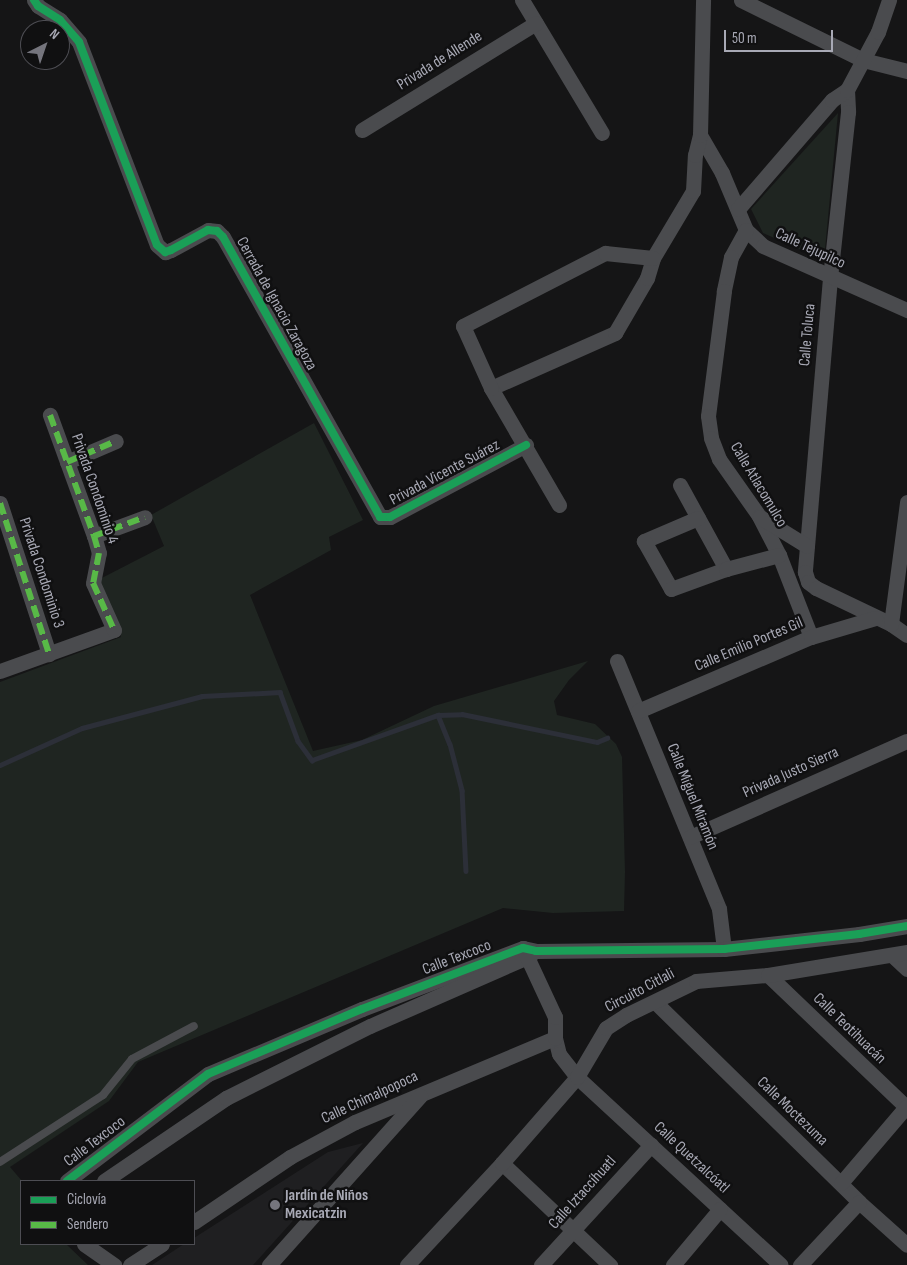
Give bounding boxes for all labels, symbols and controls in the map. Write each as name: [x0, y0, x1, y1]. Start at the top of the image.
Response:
north arrow: [20, 20, 70, 70]
scale bar: [727, 20, 836, 52]
text: N: [46, 25, 63, 43]
street label: Privada de Allende: [394, 27, 486, 95]
text: 50 m: [732, 29, 757, 48]
street label: Calle Tejupilco: [772, 224, 848, 274]
street label: Cerrada de Ignacio Zaragoza: [231, 234, 321, 374]
street label: Calle Toluca: [796, 303, 820, 367]
street label: Privada Condominio 4: [66, 431, 122, 547]
street label: Privada Vicente Suárez: [387, 436, 503, 510]
street label: Calle Atlacomulco: [725, 439, 791, 531]
street label: Privada Condominio 3: [14, 515, 68, 631]
street label: Calle Emilio Portes Gil: [692, 614, 806, 676]
street label: Calle Miguel Miramón: [662, 741, 722, 853]
street label: Privada Justo Sierra: [740, 743, 842, 803]
street label: Calle Texcoco: [420, 936, 494, 980]
street label: Circuito Citlali: [602, 965, 678, 1017]
street label: Calle Teotihuacán: [809, 990, 889, 1068]
street label: Calle Chimalpopoca: [319, 1067, 421, 1129]
street label: Calle Moctezuma: [753, 1073, 831, 1151]
street label: Calle Texcoco: [60, 1113, 130, 1171]
street label: Calle Quetzalcóatl: [649, 1118, 733, 1198]
street label: Calle Iztaccíhuatl: [545, 1152, 621, 1234]
legend: [20, 1180, 195, 1245]
place label: Jardín de Niños Mexicatzin: [285, 1186, 368, 1224]
text: Ciclovía: [67, 1190, 106, 1209]
marker: Jardín de Niños Mexicatzin: [269, 1199, 281, 1211]
text: Sendero: [67, 1215, 108, 1234]

